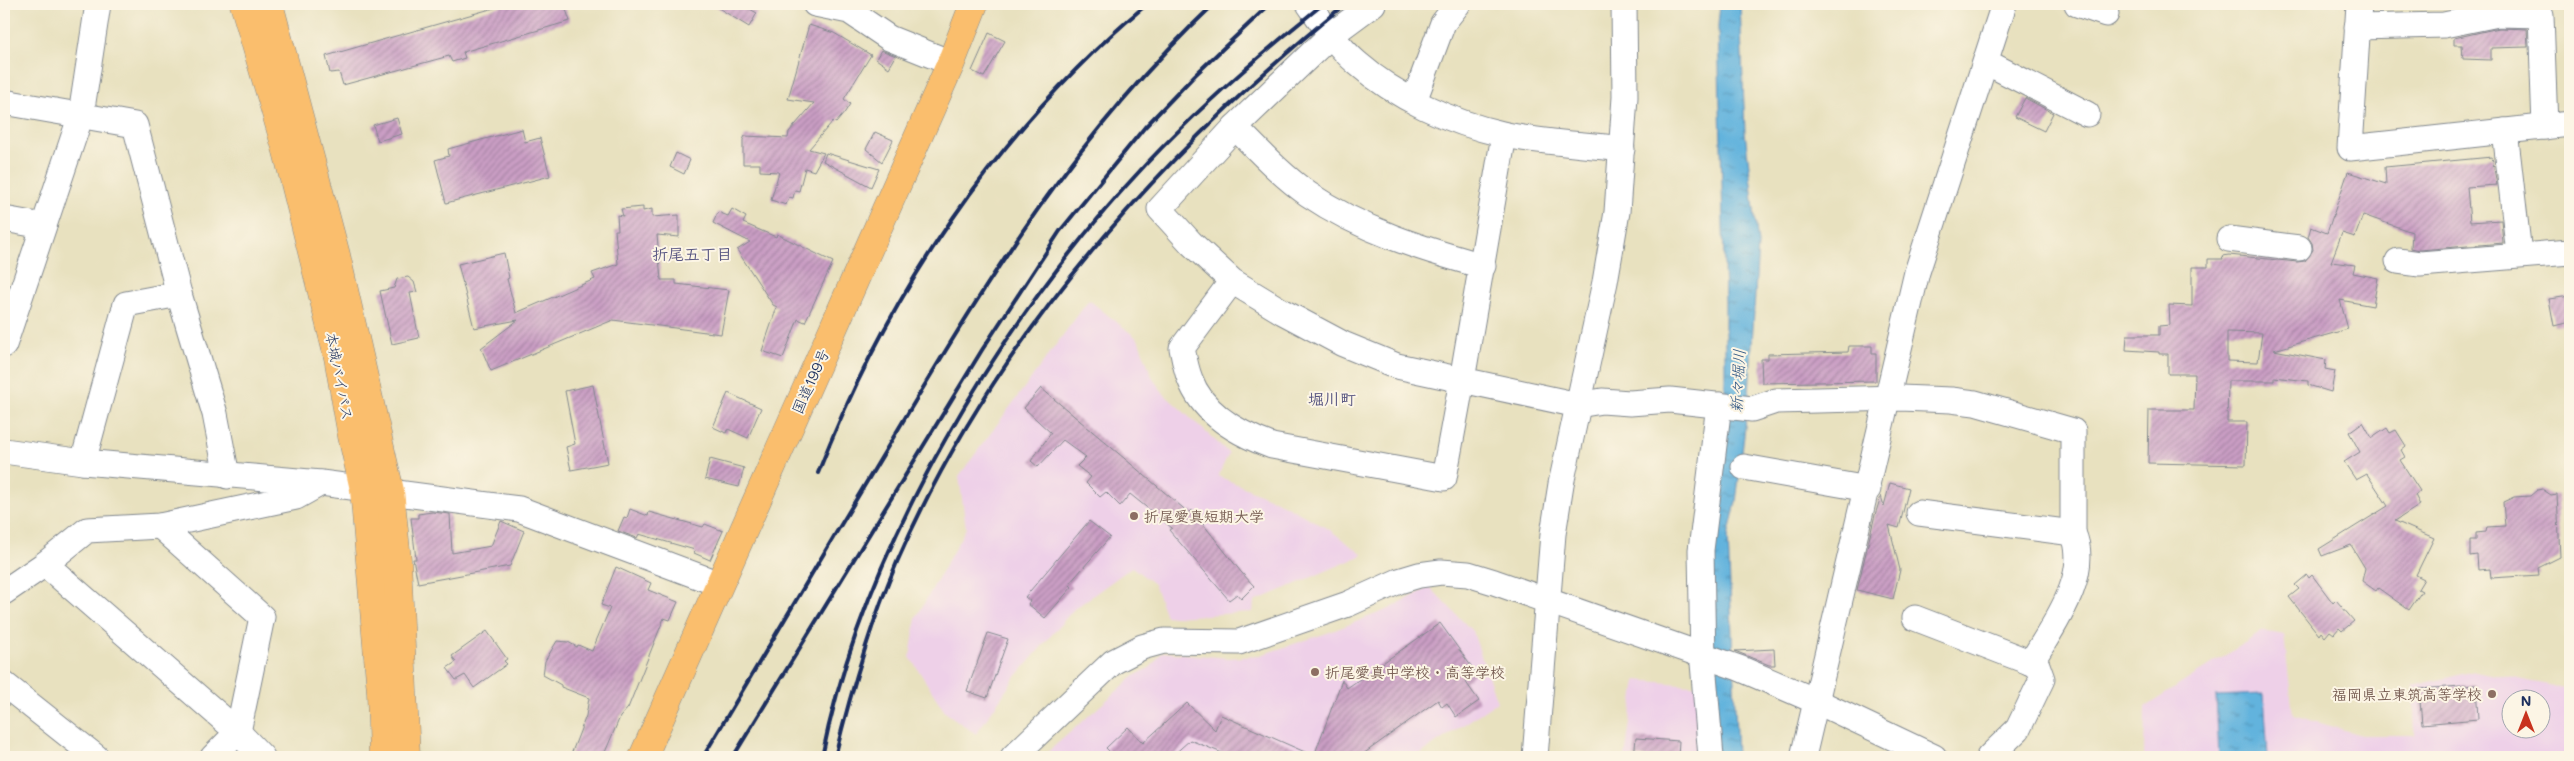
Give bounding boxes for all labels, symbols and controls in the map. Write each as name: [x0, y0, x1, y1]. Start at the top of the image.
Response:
district label: 折尾五丁目: [652, 243, 732, 264]
street label: 本城バイパス: [322, 330, 358, 422]
street label: 国道199号: [787, 345, 833, 417]
water label: 新々堀川: [1725, 348, 1749, 414]
district label: 堀川町: [1308, 388, 1356, 409]
place label: 折尾愛真短期大学: [1144, 506, 1264, 526]
marker: 折尾愛真短期大学: [1128, 510, 1140, 522]
place label: 折尾愛真中学校・高等学校: [1325, 662, 1505, 682]
marker: 折尾愛真中学校・高等学校: [1309, 666, 1321, 678]
place label: 福岡県立東筑高等学校: [2332, 684, 2482, 704]
marker: 福岡県立東筑高等学校: [2486, 688, 2498, 700]
north arrow: [2502, 688, 2552, 738]
text: N: [2521, 691, 2531, 710]

